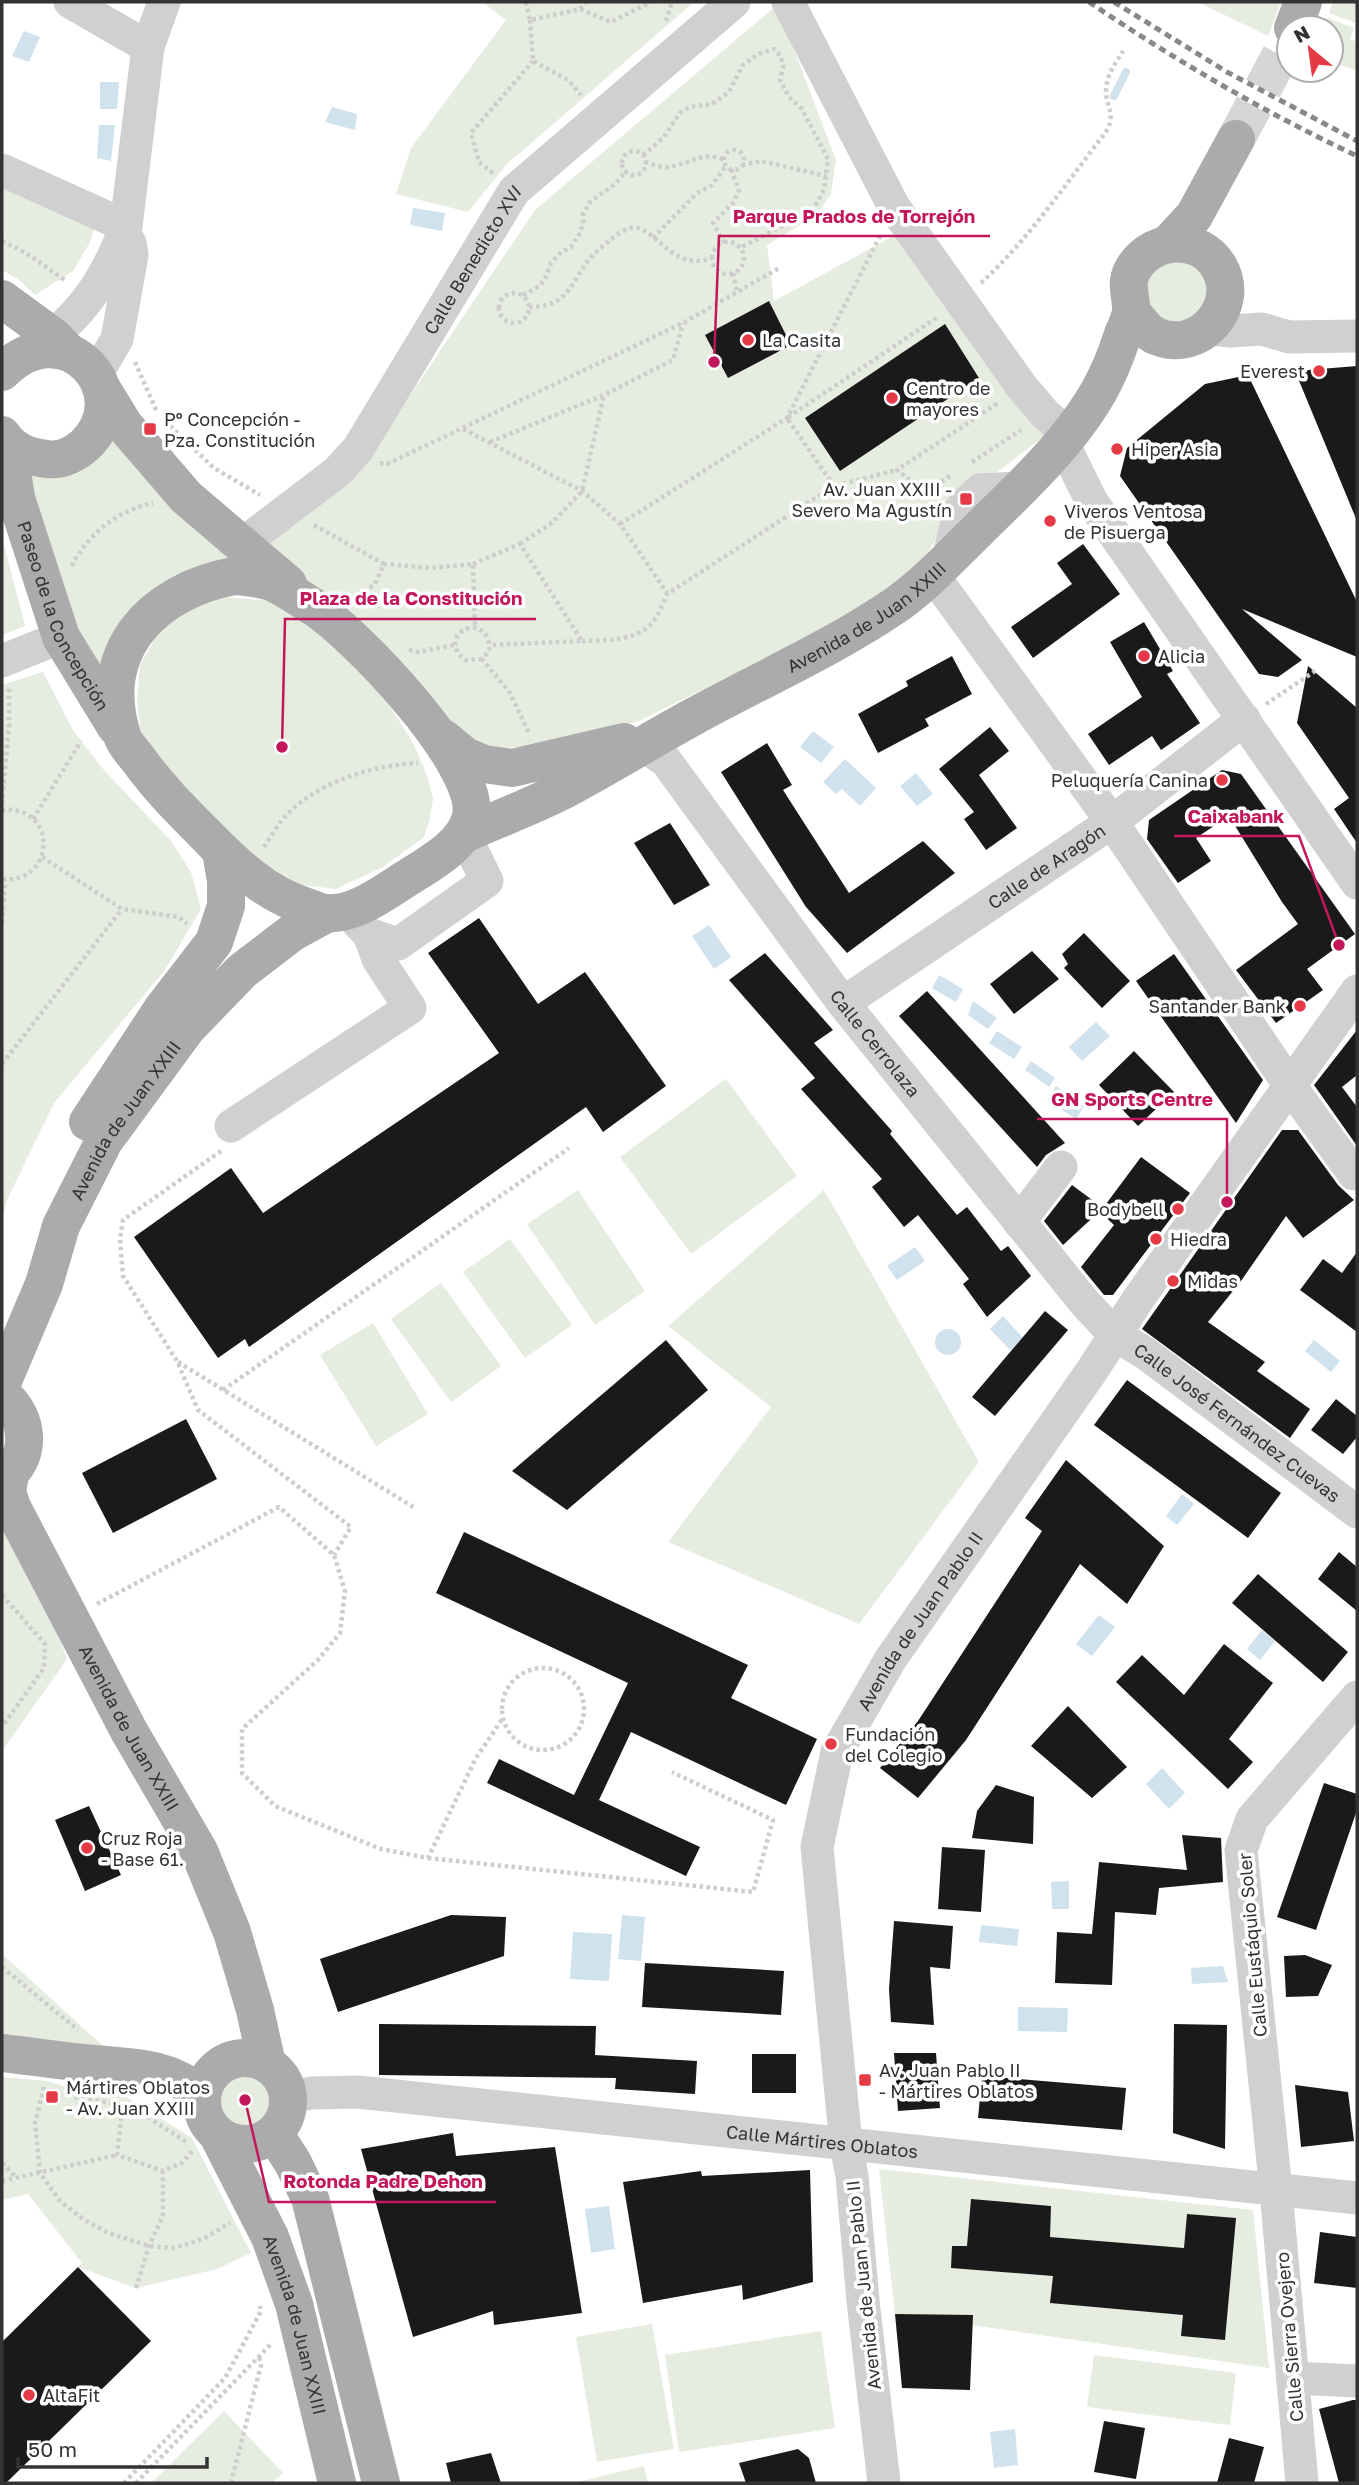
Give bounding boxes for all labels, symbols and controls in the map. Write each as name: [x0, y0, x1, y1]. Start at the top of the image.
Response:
north arrow: [1275, 14, 1345, 84]
text: N: [1290, 20, 1313, 47]
street label: Calle Benedicto XVI: [419, 179, 525, 338]
callout: Parque Prados de Torrejón: [719, 196, 990, 236]
text: Parque Prados de Torrejón: [733, 204, 975, 227]
place label: La Casita: [762, 329, 841, 351]
marker: La Casita: [740, 332, 756, 348]
place label: Everest: [1240, 360, 1305, 382]
marker: Everest: [1311, 363, 1327, 379]
place label: Centro de mayores: [906, 377, 990, 420]
marker: Centro de mayores: [884, 390, 900, 406]
place label: Pº Concepción - Pza. Constitución: [164, 408, 315, 451]
marker: Pº Concepción - Pza. Constitución: [142, 421, 158, 437]
place label: Hiper Asia: [1131, 438, 1219, 460]
marker: Hiper Asia: [1109, 441, 1125, 457]
place label: Av. Juan XXIII - Severo Mª Agustín: [791, 478, 952, 521]
marker: Av. Juan XXIII - Severo Mª Agustín: [958, 491, 974, 507]
place label: Viveros Ventosa de Pisuerga: [1064, 500, 1203, 543]
marker: Viveros Ventosa de Pisuerga: [1042, 513, 1058, 529]
street label: Paseo de la Concepción: [13, 518, 114, 715]
street label: Avenida de Juan XXIII: [783, 557, 950, 677]
callout: Plaza de la Constitución: [285, 579, 536, 619]
text: Plaza de la Constitución: [299, 586, 523, 609]
place label: Alicia: [1158, 645, 1205, 667]
marker: Alicia: [1136, 648, 1152, 664]
place label: Peluquería Canina: [1051, 769, 1208, 791]
marker: Peluquería Canina: [1214, 772, 1230, 788]
callout: Caixabank: [1174, 796, 1299, 836]
text: Caixabank: [1188, 804, 1284, 827]
street label: Calle de Aragón: [983, 819, 1109, 914]
street label: Calle Cerrolaza: [826, 985, 925, 1101]
place label: Santander Bank: [1148, 995, 1286, 1017]
marker: Santander Bank: [1292, 998, 1308, 1014]
street label: Avenida de Juan XXIII: [65, 1036, 185, 1203]
callout: GN Sports Centre: [1037, 1079, 1227, 1119]
text: GN Sports Centre: [1051, 1087, 1213, 1110]
place label: Bodybell: [1087, 1198, 1164, 1220]
marker: Bodybell: [1170, 1201, 1186, 1217]
place label: Hiedra: [1170, 1228, 1227, 1250]
marker: Hiedra: [1148, 1231, 1164, 1247]
place label: Midas: [1187, 1270, 1238, 1292]
marker: Midas: [1165, 1273, 1181, 1289]
street label: Calle José Fernández Cuevas: [1130, 1338, 1345, 1507]
street label: Avenida de Juan Pablo II: [852, 1527, 987, 1714]
street label: Avenida de Juan XXIII: [75, 1641, 184, 1815]
place label: Fundación del Colegio: [845, 1723, 943, 1766]
marker: Fundación del Colegio: [823, 1736, 839, 1752]
place label: Cruz Roja - Base 61.: [101, 1827, 184, 1870]
marker: Cruz Roja - Base 61.: [79, 1840, 95, 1856]
street label: Calle Eustáquio Soler: [1233, 1852, 1271, 2038]
place label: Av. Juan Pablo II - Mártires Oblatos: [879, 2059, 1034, 2102]
marker: Av. Juan Pablo II - Mártires Oblatos: [857, 2072, 873, 2088]
place label: Mártires Oblatos - Av. Juan XXIII: [66, 2076, 210, 2119]
marker: Mártires Oblatos - Av. Juan XXIII: [44, 2089, 60, 2105]
street label: Calle Mártires Oblatos: [725, 2120, 919, 2162]
callout: Rotonda Padre Dehon: [269, 2162, 496, 2202]
text: Rotonda Padre Dehon: [283, 2169, 483, 2192]
street label: Avenida de Juan Pablo II: [841, 2179, 885, 2391]
street label: Avenida de Juan XXIII: [259, 2232, 331, 2417]
street label: Calle Sierra Ovejero: [1271, 2251, 1307, 2423]
place label: AltaFit: [43, 2384, 100, 2406]
marker: AltaFit: [21, 2387, 37, 2403]
scale bar: [18, 2426, 206, 2470]
text: 50 m: [28, 2436, 77, 2462]

